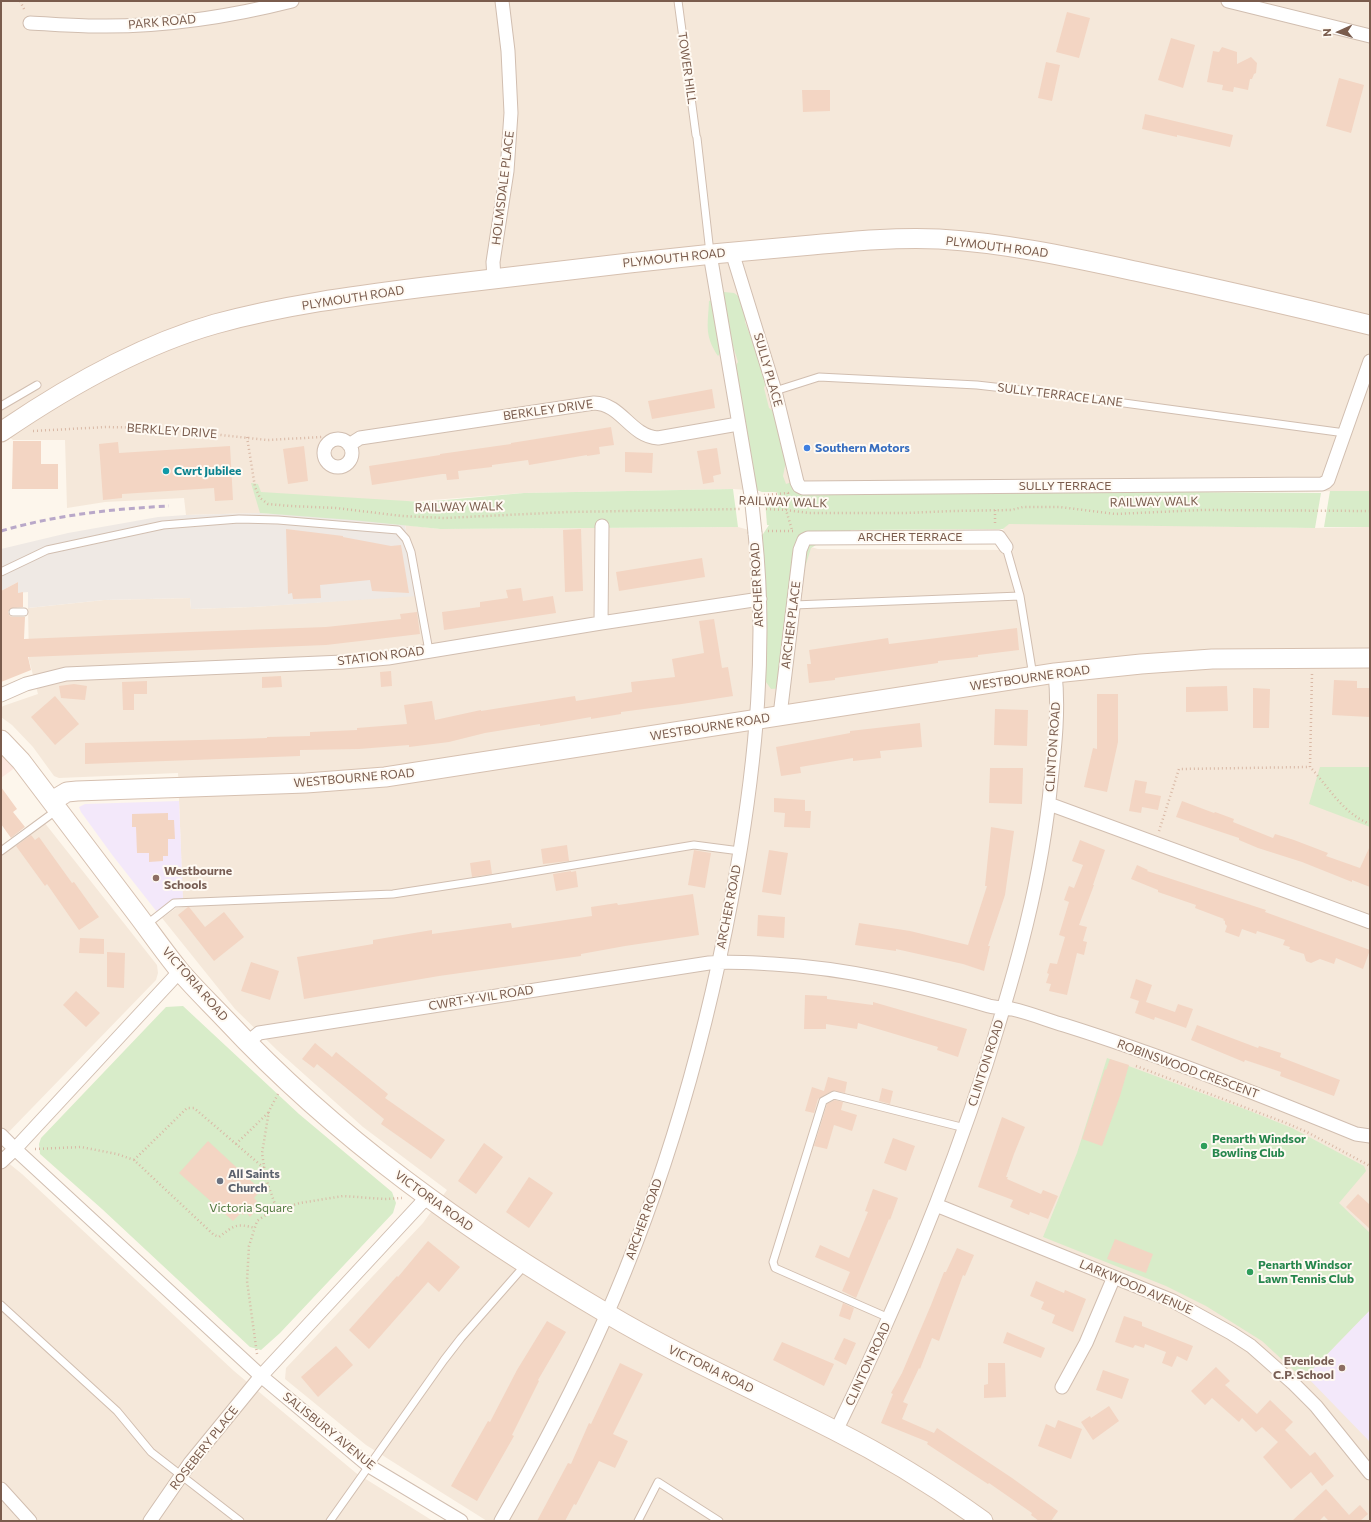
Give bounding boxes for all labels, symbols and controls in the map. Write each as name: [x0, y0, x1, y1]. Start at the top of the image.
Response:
street label: PARK ROAD: [128, 12, 196, 32]
north arrow: [1319, 12, 1359, 52]
text: N: [1320, 28, 1333, 37]
street label: TOWER HILL: [675, 31, 699, 105]
street label: HOLMSDALE PLACE: [489, 130, 517, 246]
street label: PLYMOUTH ROAD: [945, 234, 1049, 260]
street label: PLYMOUTH ROAD: [622, 245, 726, 271]
street label: PLYMOUTH ROAD: [301, 283, 405, 313]
street label: SULLY PLACE: [751, 331, 785, 409]
street label: SULLY TERRACE LANE: [997, 380, 1123, 410]
street label: BERKLEY DRIVE: [502, 397, 594, 423]
street label: BERKLEY DRIVE: [126, 421, 218, 441]
place label: Southern Motors: [815, 441, 910, 455]
marker: Southern Motors: [802, 443, 812, 453]
place label: Cwrt Jubilee: [174, 464, 241, 478]
marker: Cwrt Jubilee: [161, 466, 171, 476]
street label: SULLY TERRACE: [1019, 479, 1111, 493]
street label: RAILWAY WALK: [738, 493, 828, 511]
street label: RAILWAY WALK: [1109, 494, 1199, 510]
street label: RAILWAY WALK: [414, 499, 504, 515]
street label: ARCHER TERRACE: [858, 530, 962, 544]
street label: ARCHER ROAD: [748, 542, 766, 628]
street label: ARCHER PLACE: [778, 580, 804, 670]
street label: STATION ROAD: [337, 644, 425, 668]
street label: WESTBOURNE ROAD: [969, 662, 1091, 694]
street label: CLINTON ROAD: [1043, 701, 1063, 793]
street label: WESTBOURNE ROAD: [649, 710, 771, 744]
street label: WESTBOURNE ROAD: [293, 766, 415, 790]
place label: Westbourne Schools: [164, 864, 232, 892]
street label: ARCHER ROAD: [714, 864, 744, 950]
marker: Westbourne Schools: [151, 873, 161, 883]
street label: VICTORIA ROAD: [159, 944, 231, 1024]
street label: CWRT-Y-VIL ROAD: [427, 983, 535, 1013]
street label: CLINTON ROAD: [965, 1018, 1007, 1108]
street label: ROBINSWOOD CRESCENT: [1115, 1037, 1261, 1101]
place label: Penarth Windsor Bowling Club: [1212, 1132, 1306, 1160]
marker: Penarth Windsor Bowling Club: [1199, 1141, 1209, 1151]
place label: All Saints Church: [228, 1167, 280, 1195]
street label: VICTORIA ROAD: [392, 1168, 476, 1234]
marker: All Saints Church: [215, 1176, 225, 1186]
street label: ARCHER ROAD: [623, 1176, 665, 1262]
park label: Victoria Square: [209, 1201, 293, 1215]
street label: LARKWOOD AVENUE: [1077, 1257, 1195, 1317]
place label: Penarth Windsor Lawn Tennis Club: [1258, 1258, 1354, 1286]
marker: Penarth Windsor Lawn Tennis Club: [1245, 1267, 1255, 1277]
street label: CLINTON ROAD: [842, 1320, 894, 1408]
street label: VICTORIA ROAD: [666, 1342, 756, 1396]
place label: Evenlode C.P. School: [1273, 1354, 1334, 1382]
marker: Evenlode C.P. School: [1337, 1363, 1347, 1373]
street label: SALISBURY AVENUE: [280, 1389, 378, 1473]
street label: ROSEBERY PLACE: [167, 1403, 241, 1493]

